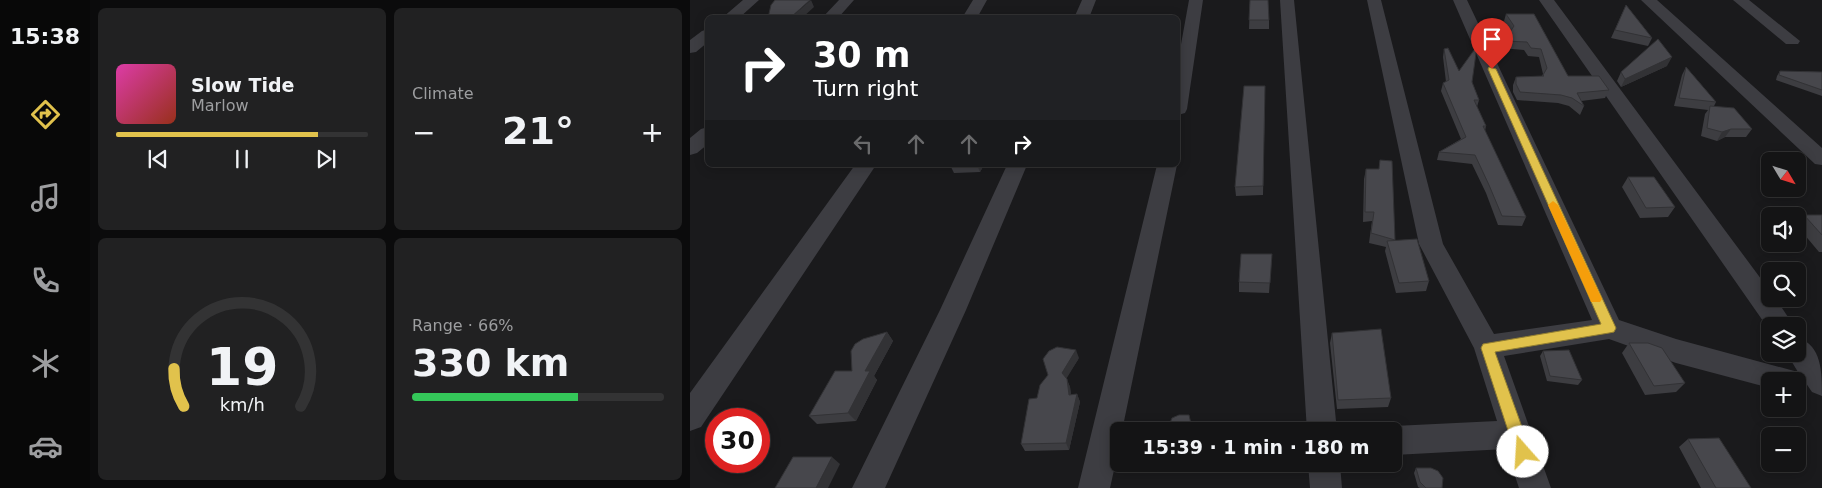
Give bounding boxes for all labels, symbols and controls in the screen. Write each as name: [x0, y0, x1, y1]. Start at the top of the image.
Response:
pin: [1471, 18, 1513, 69]
text: 15:38: [10, 24, 80, 49]
icon: arrive: [1478, 25, 1506, 53]
icon: right: [730, 35, 795, 100]
text: 30 m: [813, 35, 910, 75]
text: Slow Tide: [191, 74, 294, 96]
text: Turn right: [813, 76, 918, 101]
text: Climate: [412, 84, 474, 103]
text: Marlow: [191, 96, 249, 115]
icon: directions: [28, 97, 63, 132]
text: 21°: [502, 109, 574, 153]
text: −: [412, 116, 435, 149]
text: +: [641, 116, 664, 149]
icon: left: [849, 130, 877, 158]
icon: ahead: [902, 130, 930, 158]
icon: ahead: [955, 130, 983, 158]
icon: right: [1008, 130, 1036, 158]
icon: previous: [144, 145, 172, 173]
icon: pause: [228, 145, 256, 173]
icon: next: [312, 145, 340, 173]
north arrow: [1761, 152, 1806, 198]
map controls: [1761, 152, 1806, 472]
icon: music: [28, 180, 63, 215]
button: sound: [1761, 207, 1806, 252]
button: search: [1761, 262, 1806, 307]
icon: phone: [28, 263, 63, 298]
text: Range · 66%: [412, 316, 514, 335]
button: layers: [1761, 317, 1806, 362]
text: 19: [206, 337, 278, 397]
text: 330 km: [412, 341, 569, 385]
icon: climate: [28, 346, 63, 381]
button: +: [1761, 372, 1806, 417]
text: km/h: [219, 394, 265, 415]
speed limit sign: 30: [705, 408, 770, 473]
position arrow: [1496, 425, 1548, 477]
button: −: [1761, 427, 1806, 472]
icon: car: [28, 429, 63, 464]
text: 15:39 · 1 min · 180 m: [1142, 436, 1370, 458]

